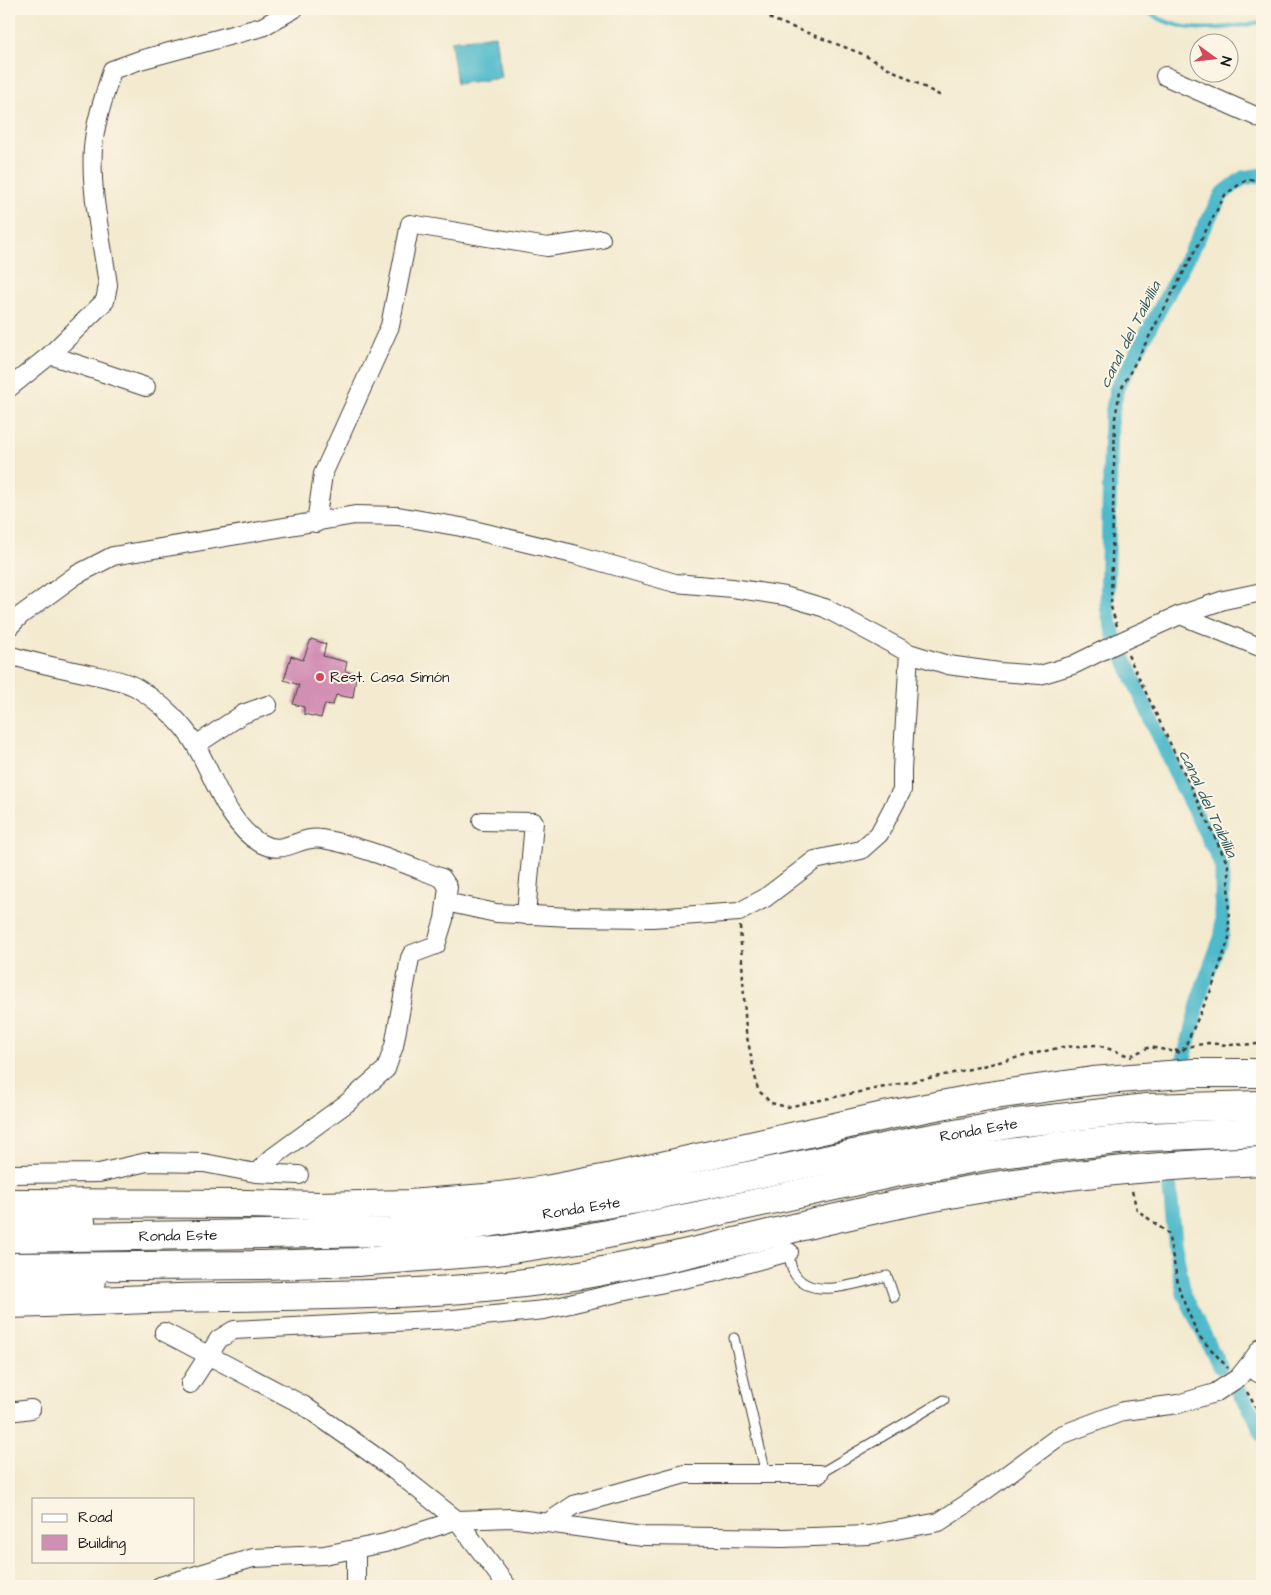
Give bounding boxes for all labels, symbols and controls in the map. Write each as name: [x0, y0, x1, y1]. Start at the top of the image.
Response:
north arrow: [1188, 32, 1238, 82]
text: N: [1215, 54, 1236, 68]
water label: canal del Taibillia: [1094, 277, 1167, 391]
place label: Rest. Casa Simón: [330, 667, 450, 688]
marker: Rest. Casa Simón: [314, 671, 326, 683]
water label: canal del Taibillia: [1173, 746, 1243, 862]
street label: Ronda Este: [938, 1113, 1019, 1148]
street label: Ronda Este: [541, 1192, 622, 1225]
street label: Ronda Este: [139, 1225, 217, 1247]
legend: [32, 1498, 195, 1562]
text: Road: [78, 1507, 113, 1528]
text: Building: [78, 1533, 126, 1555]

